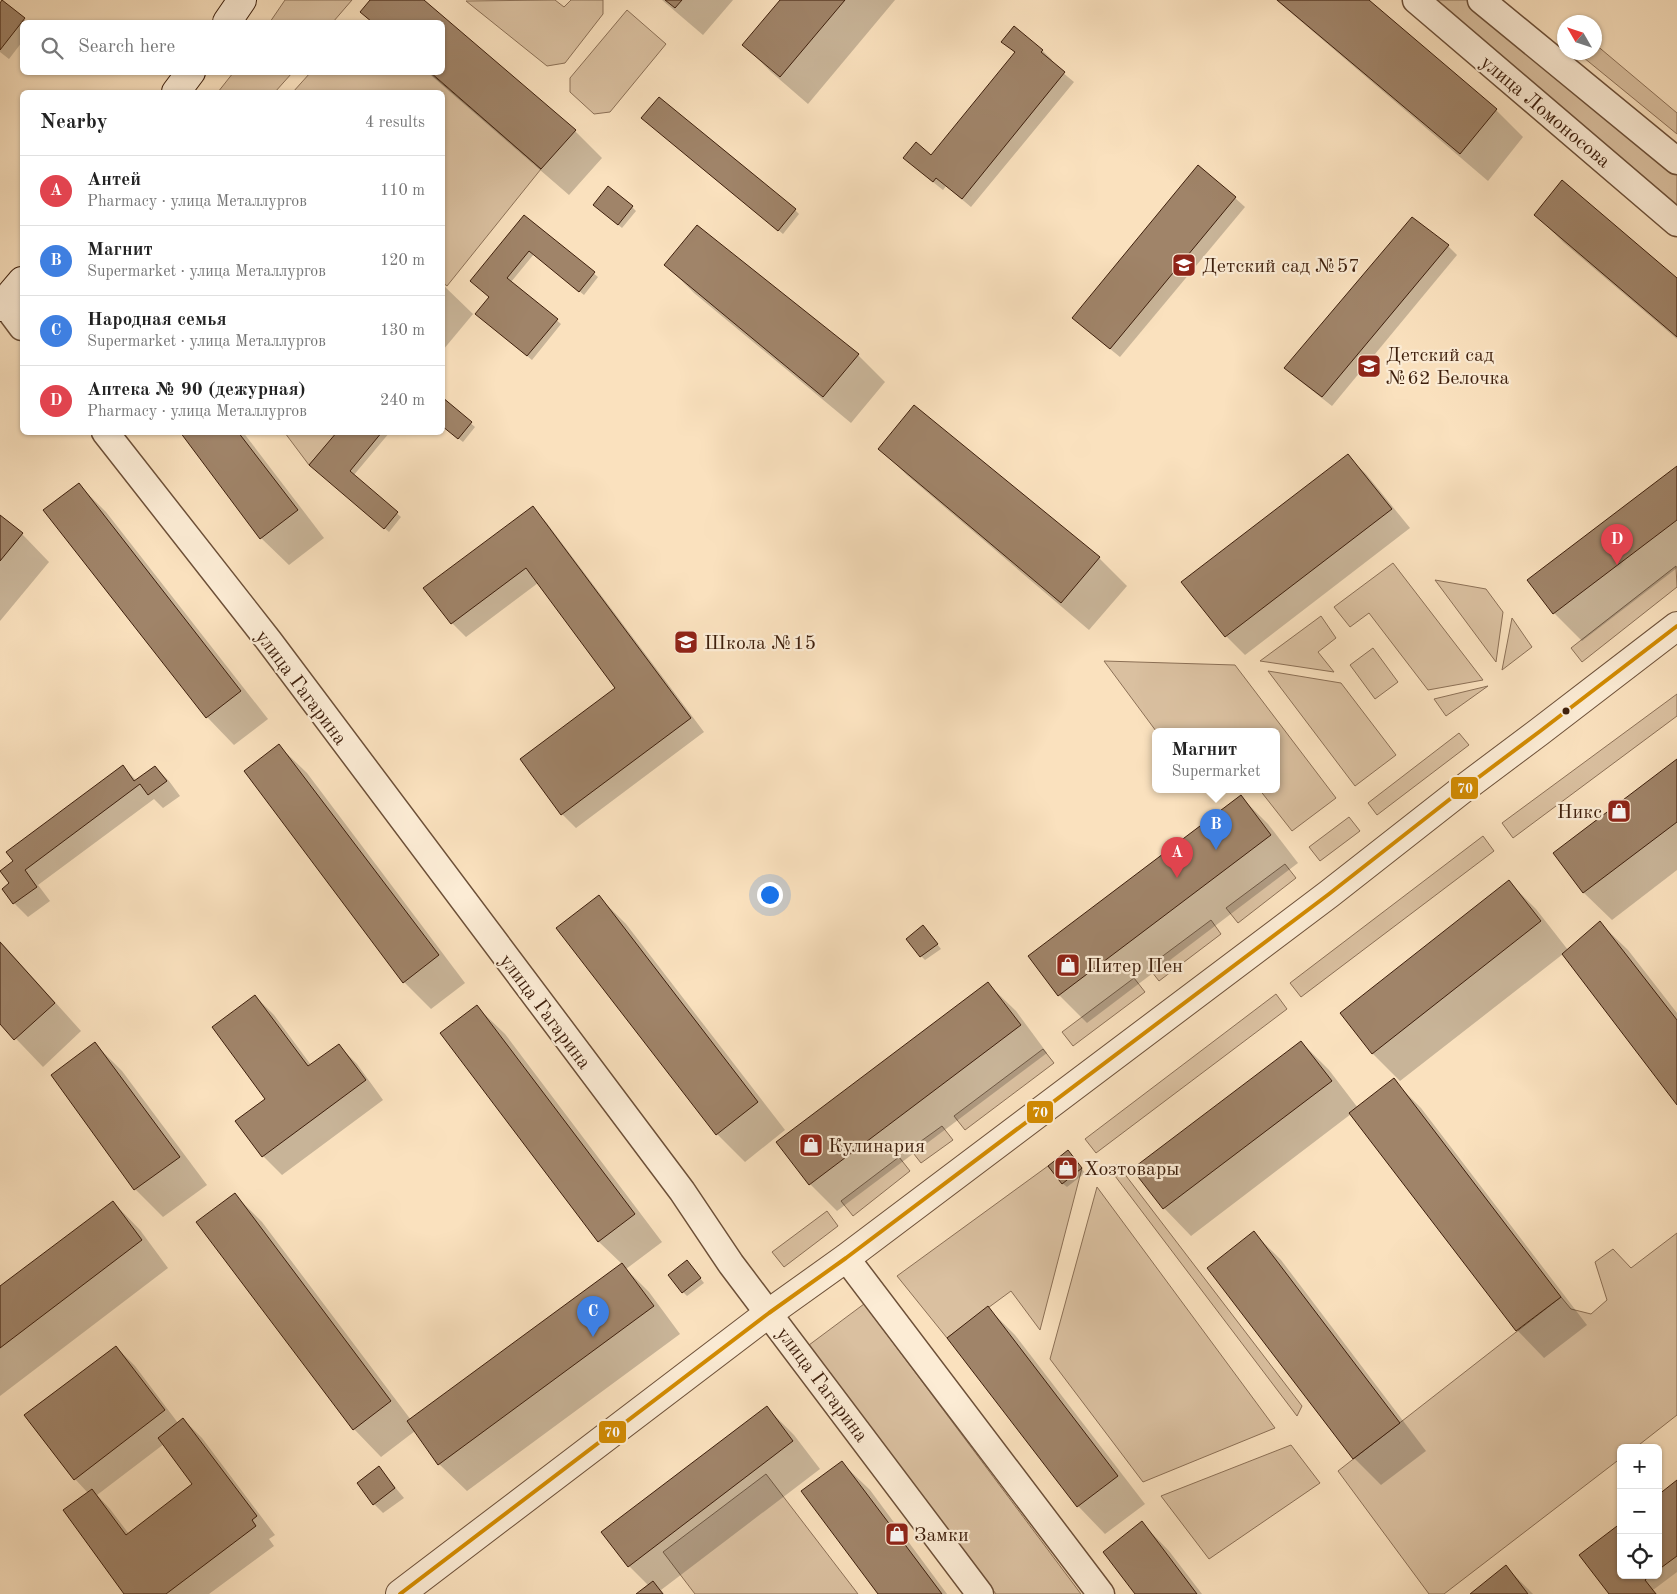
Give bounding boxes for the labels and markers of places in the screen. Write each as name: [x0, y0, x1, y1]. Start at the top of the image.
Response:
school or university icon: Детский сад №57: [1171, 252, 1197, 278]
place label: Детский сад №57: [1202, 257, 1360, 277]
place label: Детский сад №62 Белочка: [1386, 346, 1510, 389]
school or university icon: Детский сад №62 Белочка: [1356, 353, 1382, 379]
pin: D: [1601, 524, 1633, 565]
school or university icon: Школа №15: [673, 629, 699, 655]
place label: Школа №15: [704, 634, 816, 654]
unlabelled marker: [1561, 706, 1571, 716]
shop icon: Никс: [1606, 798, 1632, 824]
place label: Никс: [1557, 803, 1602, 823]
pin: B: [1200, 809, 1232, 850]
pin: A: [1161, 837, 1193, 878]
shop icon: Питер Пен: [1055, 952, 1081, 978]
place label: Питер Пен: [1086, 957, 1183, 977]
shop icon: Кулинария: [798, 1132, 824, 1158]
place label: Кулинария: [828, 1137, 925, 1157]
shop icon: Хозтовары: [1053, 1155, 1079, 1181]
place label: Хозтовары: [1084, 1160, 1179, 1180]
pin: C: [577, 1296, 609, 1337]
shop icon: Замки: [884, 1521, 910, 1547]
place label: Замки: [914, 1526, 969, 1546]

